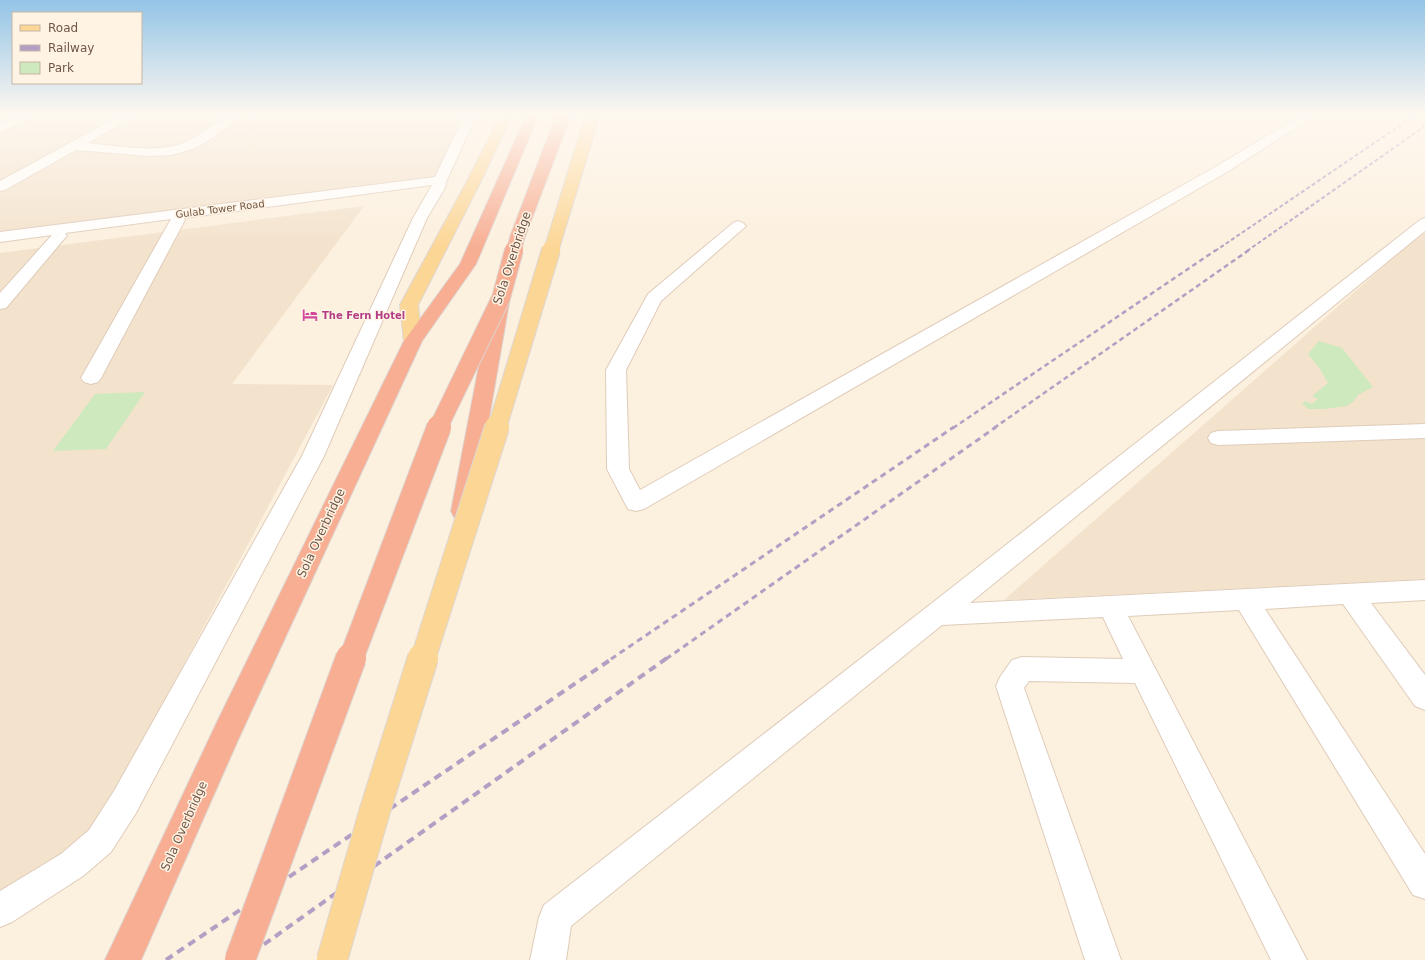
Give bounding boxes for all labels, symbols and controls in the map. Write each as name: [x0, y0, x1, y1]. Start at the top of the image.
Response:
legend: [12, 12, 142, 84]
text: Road: [48, 21, 78, 35]
text: Railway: [48, 41, 94, 55]
text: Park: [48, 61, 74, 75]
street label: Gulab Tower Road: [175, 198, 265, 220]
street label: Sola Overbridge: [490, 210, 534, 306]
hotel icon: The Fern Hotel: [301, 306, 319, 324]
place label: The Fern Hotel: [322, 310, 405, 321]
street label: Sola Overbridge: [294, 486, 348, 580]
street label: Sola Overbridge: [158, 779, 210, 873]

